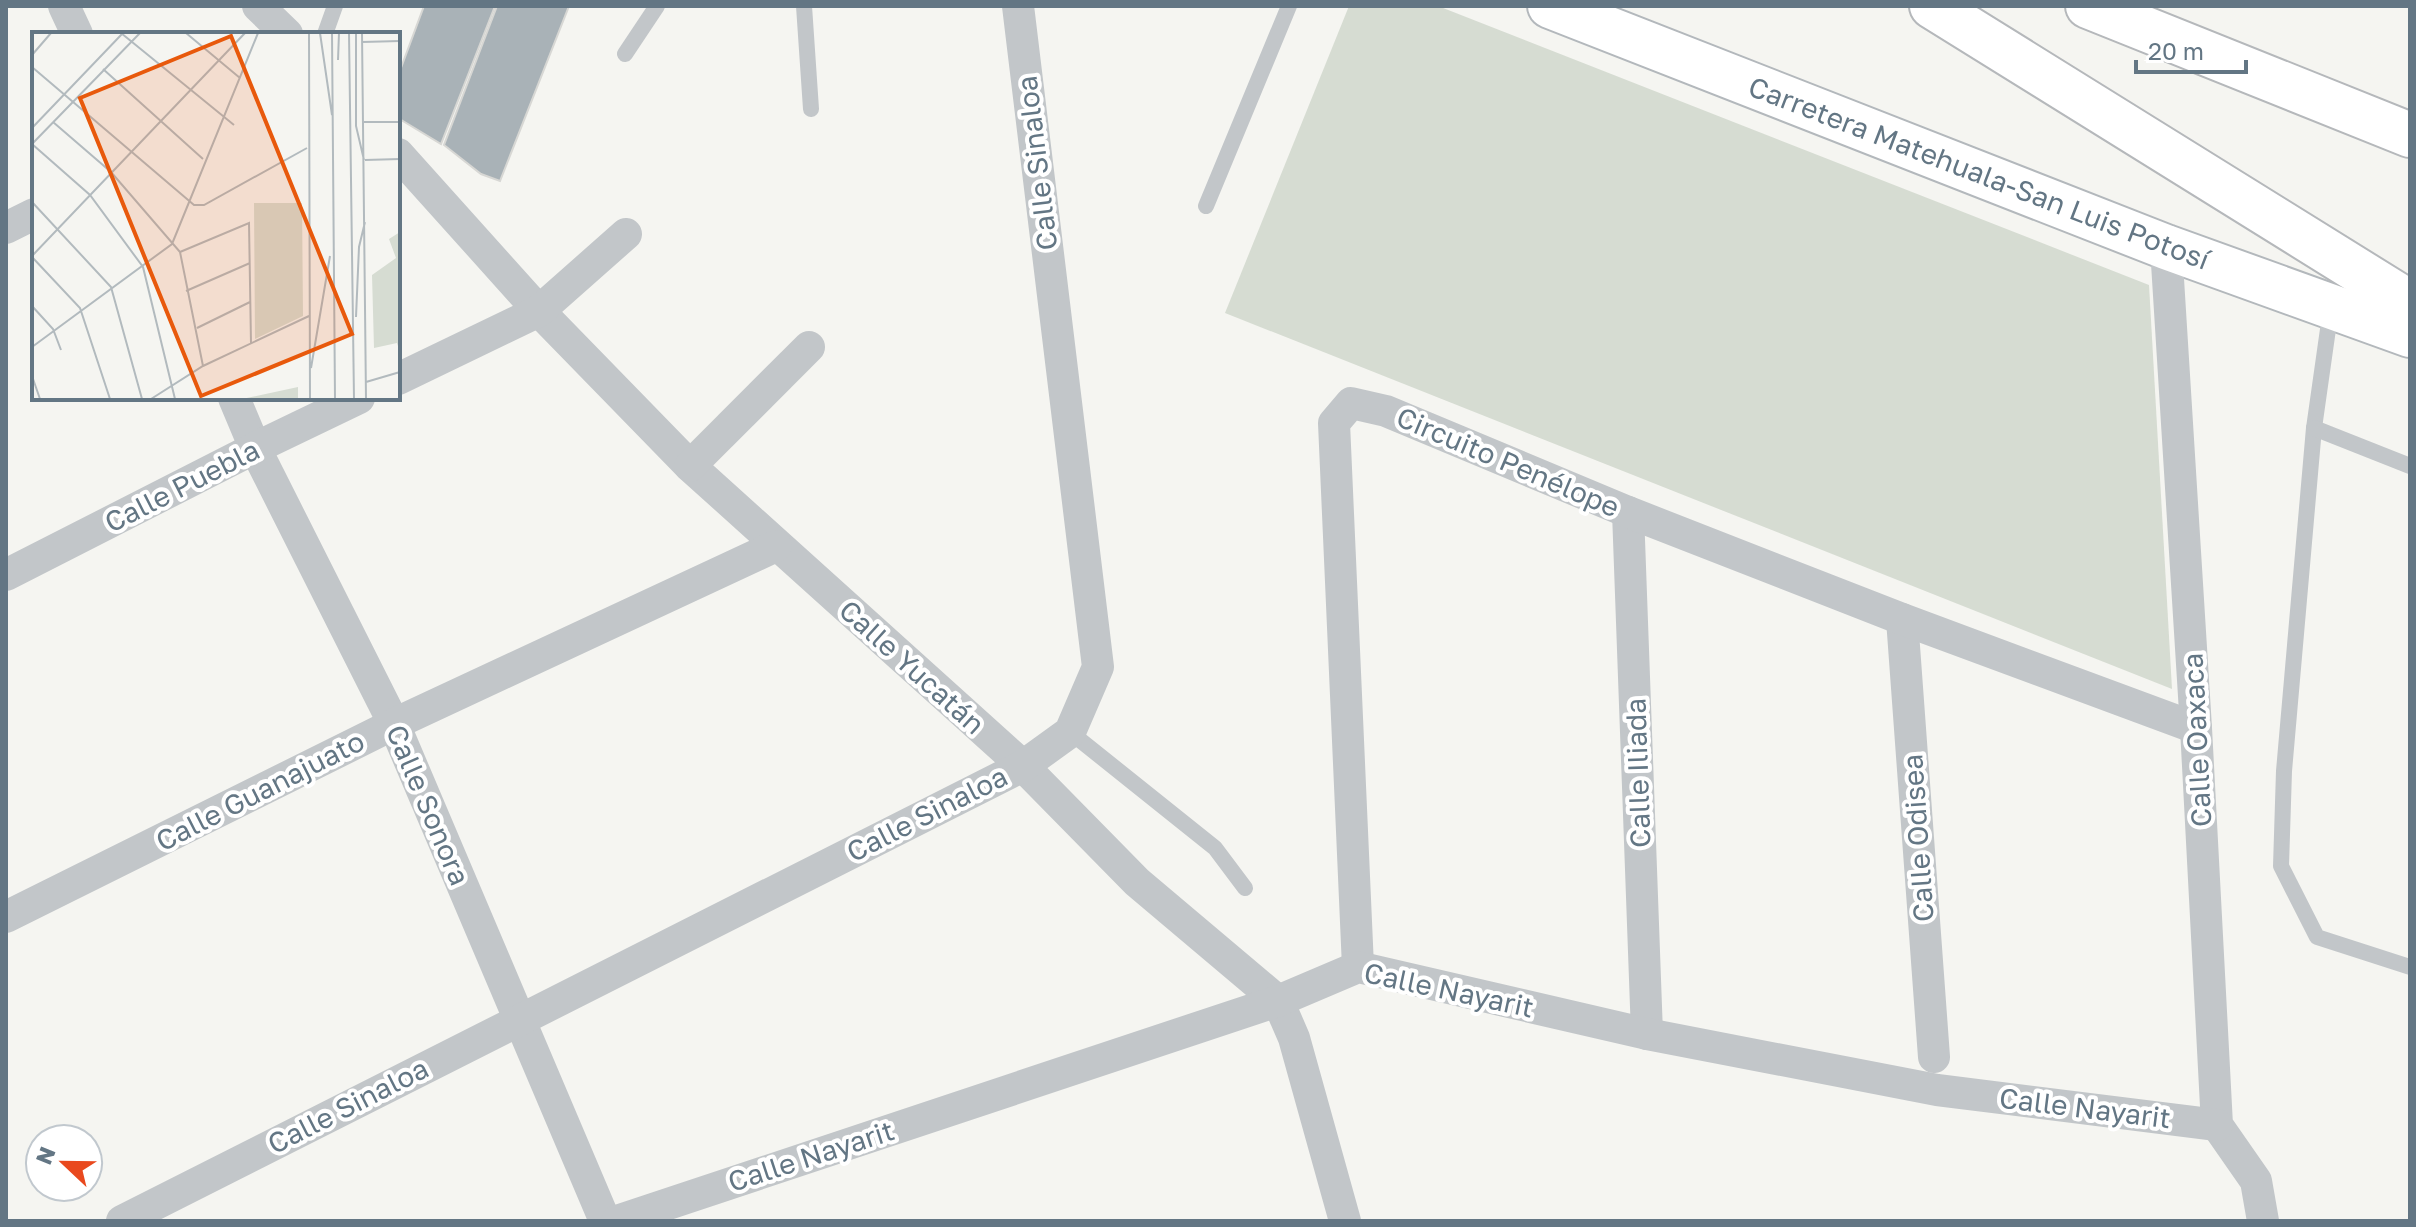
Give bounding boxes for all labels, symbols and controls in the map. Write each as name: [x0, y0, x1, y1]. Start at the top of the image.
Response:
scale bar: [2136, 24, 2246, 74]
inset map: [32, 32, 400, 400]
text: 20 m: [2148, 36, 2204, 65]
street label: Carretera Matehuala-San Luis Potosí: [1744, 69, 2216, 276]
street label: Calle Sinaloa: [1009, 74, 1064, 252]
street label: Circuito Penélope: [1392, 400, 1624, 523]
street label: Calle Puebla: [99, 432, 265, 539]
street label: Calle Yucatán: [833, 593, 992, 740]
street label: Calle Oaxaca: [2175, 652, 2218, 828]
street label: Calle Iliada: [1618, 698, 1657, 848]
street label: Calle Sonora: [380, 720, 477, 890]
street label: Calle Guanajuato: [150, 724, 369, 857]
street label: Calle Odisea: [1895, 753, 1940, 923]
street label: Calle Sinaloa: [841, 759, 1012, 868]
street label: Calle Nayarit: [1361, 955, 1537, 1024]
street label: Calle Sinaloa: [262, 1051, 433, 1160]
street label: Calle Nayarit: [1997, 1081, 2173, 1134]
street label: Calle Nayarit: [724, 1113, 898, 1198]
north arrow: [24, 1123, 104, 1203]
text: N: [29, 1143, 61, 1168]

